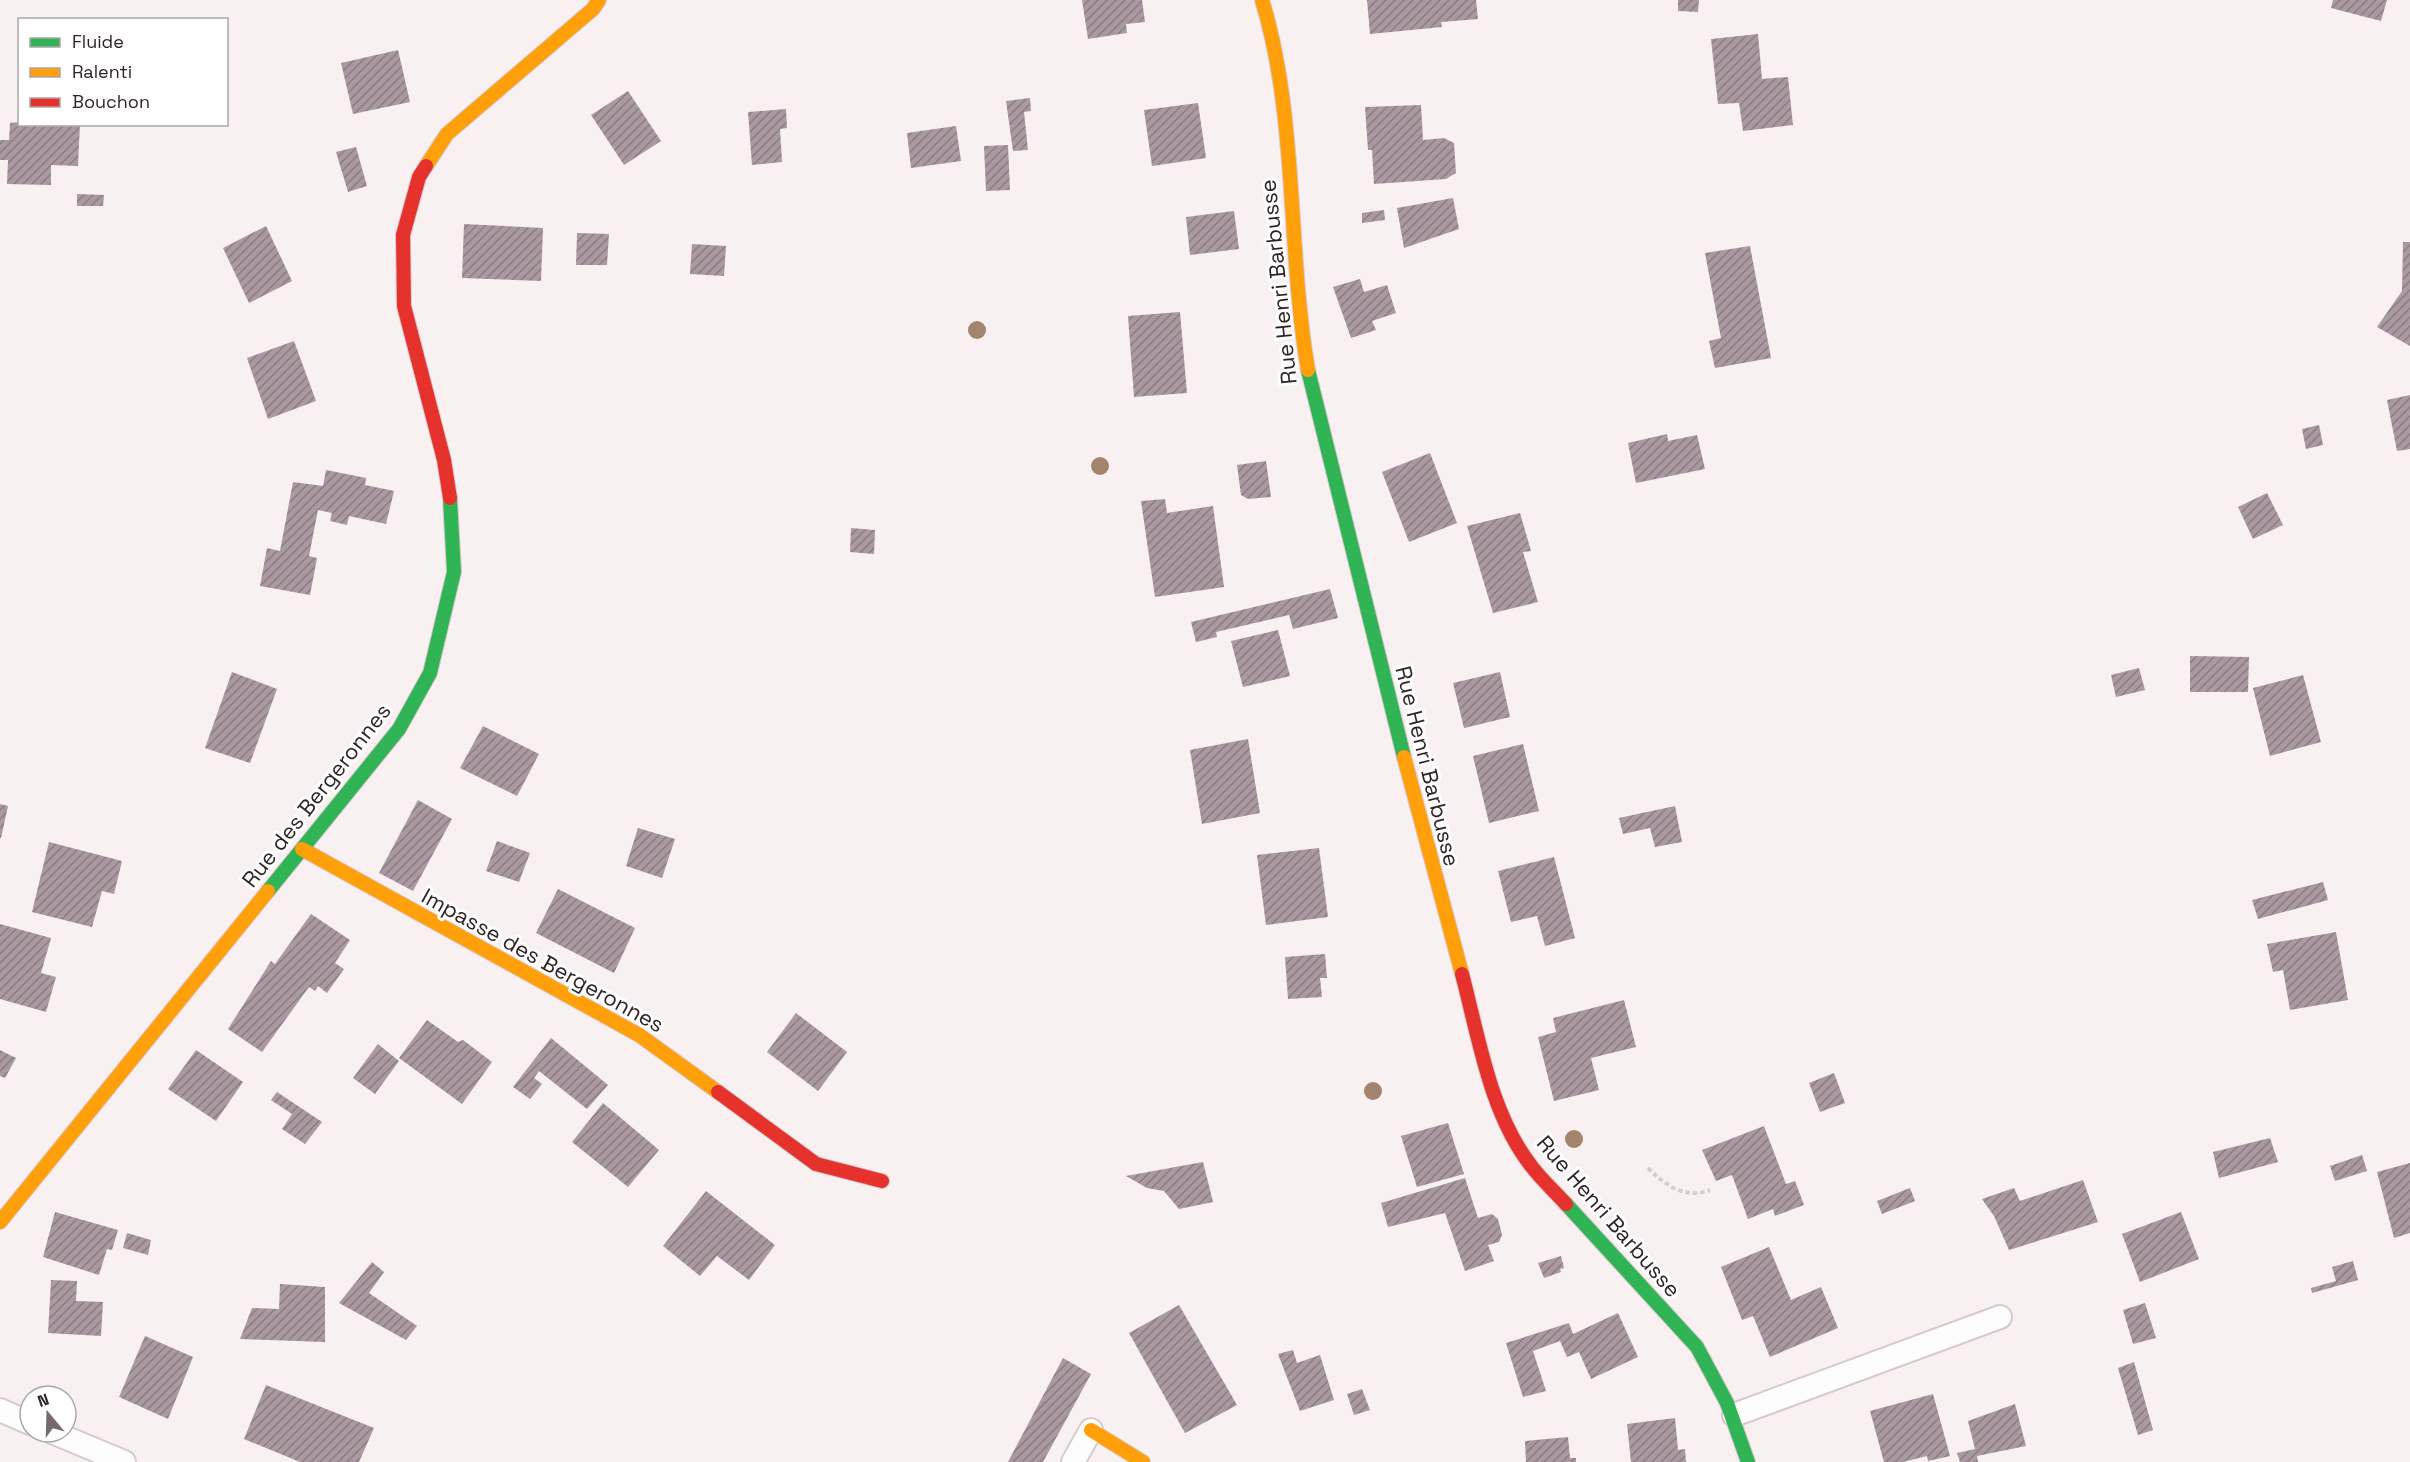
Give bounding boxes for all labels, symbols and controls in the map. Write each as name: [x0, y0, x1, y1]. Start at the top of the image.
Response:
legend: [18, 18, 228, 126]
text: Fluide: [72, 30, 124, 53]
text: Ralenti: [72, 60, 132, 83]
text: Bouchon: [72, 90, 150, 113]
street label: Rue Henri Barbusse: [1253, 178, 1303, 386]
street label: Rue Henri Barbusse: [1390, 663, 1466, 869]
street label: Rue des Bergeronnes: [235, 697, 397, 893]
street label: Impasse des Bergeronnes: [417, 882, 669, 1038]
street label: Rue Henri Barbusse: [1531, 1129, 1687, 1303]
north arrow: [18, 1384, 78, 1444]
text: N: [35, 1389, 52, 1412]

